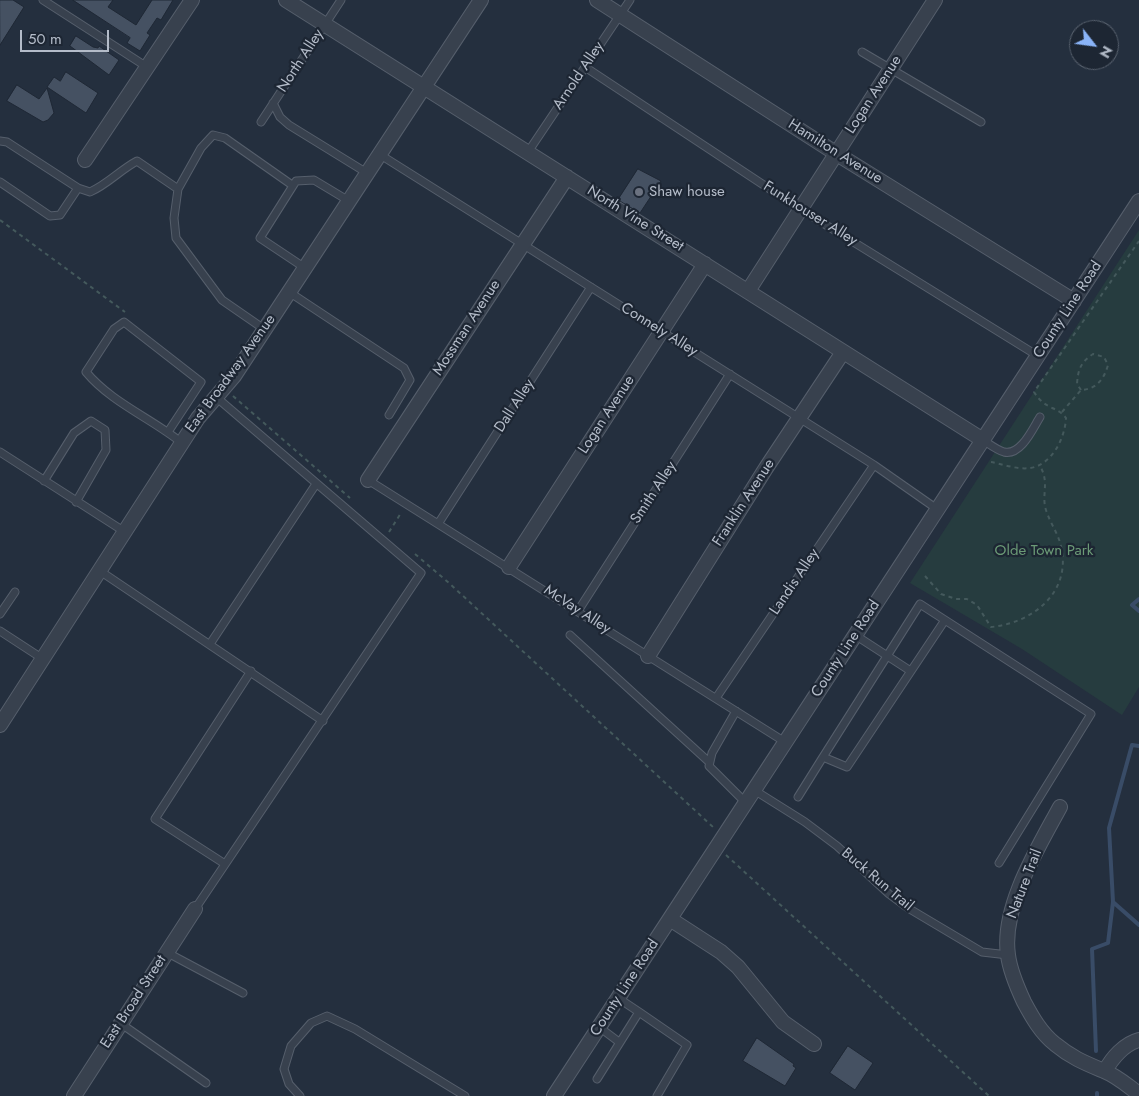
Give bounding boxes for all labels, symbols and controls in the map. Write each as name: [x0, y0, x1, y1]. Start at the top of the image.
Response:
scale bar: [22, 20, 111, 52]
north arrow: [1069, 20, 1119, 70]
street label: North Alley: [274, 26, 328, 96]
text: 50 m: [28, 28, 62, 50]
street label: Arnold Alley: [550, 38, 608, 114]
text: N: [1095, 42, 1118, 62]
street label: Logan Avenue: [842, 52, 906, 138]
street label: Hamilton Avenue: [784, 116, 886, 188]
street label: Funkhouser Alley: [760, 178, 860, 250]
street label: North Vine Street: [583, 182, 687, 256]
place label: Shaw house: [649, 183, 725, 201]
marker: Shaw house: [633, 186, 645, 198]
street label: County Line Road: [1030, 258, 1106, 362]
street label: Mossman Avenue: [429, 277, 505, 379]
street label: Connely Alley: [617, 299, 701, 361]
street label: East Broadway Avenue: [182, 311, 280, 437]
street label: Logan Avenue: [575, 372, 639, 458]
street label: Dall Alley: [491, 376, 539, 436]
street label: Franklin Avenue: [709, 456, 779, 550]
street label: Smith Alley: [627, 458, 681, 528]
park label: Olde Town Park: [995, 542, 1093, 560]
street label: Landis Alley: [766, 546, 824, 618]
street label: McVay Alley: [540, 582, 614, 638]
street label: County Line Road: [808, 597, 884, 701]
street label: Buck Run Trail: [837, 845, 917, 915]
street label: Nature Trail: [1004, 847, 1046, 921]
street label: County Line Road: [587, 936, 663, 1040]
street label: East Broad Street: [97, 952, 171, 1052]

